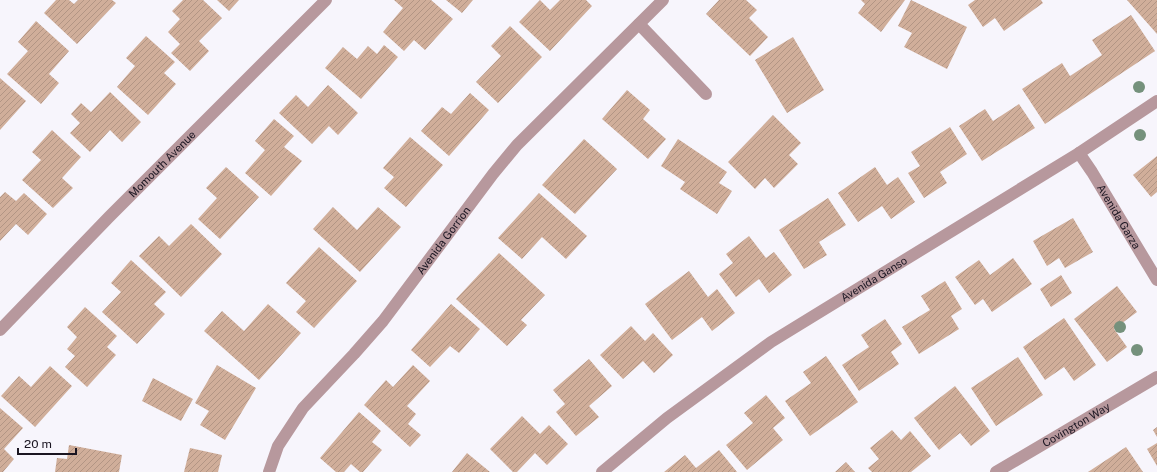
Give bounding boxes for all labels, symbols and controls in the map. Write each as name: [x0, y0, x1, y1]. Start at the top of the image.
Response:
street label: Momouth Avenue: [126, 128, 198, 200]
street label: Avenida Garza: [1095, 182, 1143, 251]
street label: Avenida Gorrion: [414, 204, 473, 277]
street label: Avenida Ganso: [839, 254, 909, 304]
street label: Covington Way: [1040, 400, 1112, 449]
scale bar: [18, 430, 76, 456]
text: 20 m: [24, 437, 52, 451]

